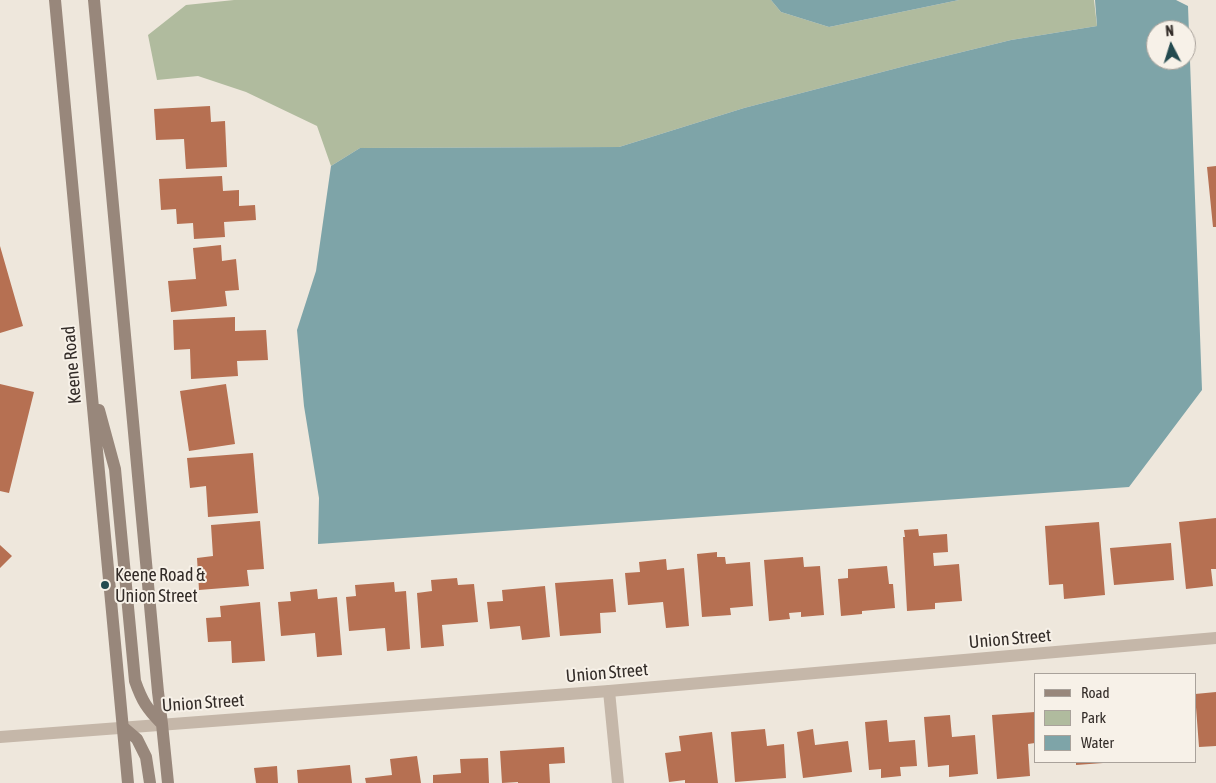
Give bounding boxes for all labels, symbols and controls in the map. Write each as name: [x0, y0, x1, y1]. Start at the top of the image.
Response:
north arrow: [1146, 20, 1196, 70]
text: N: [1165, 23, 1175, 39]
street label: Keene Road: [58, 325, 86, 405]
place label: Keene Road & Union Street: [115, 564, 205, 606]
marker: Keene Road & Union Street: [99, 579, 111, 591]
street label: Union Street: [968, 625, 1052, 653]
street label: Union Street: [565, 659, 649, 687]
legend: [1034, 673, 1196, 763]
text: Road: [1081, 684, 1110, 701]
street label: Union Street: [161, 689, 245, 717]
text: Park: [1081, 709, 1106, 726]
text: Water: [1081, 734, 1114, 751]

